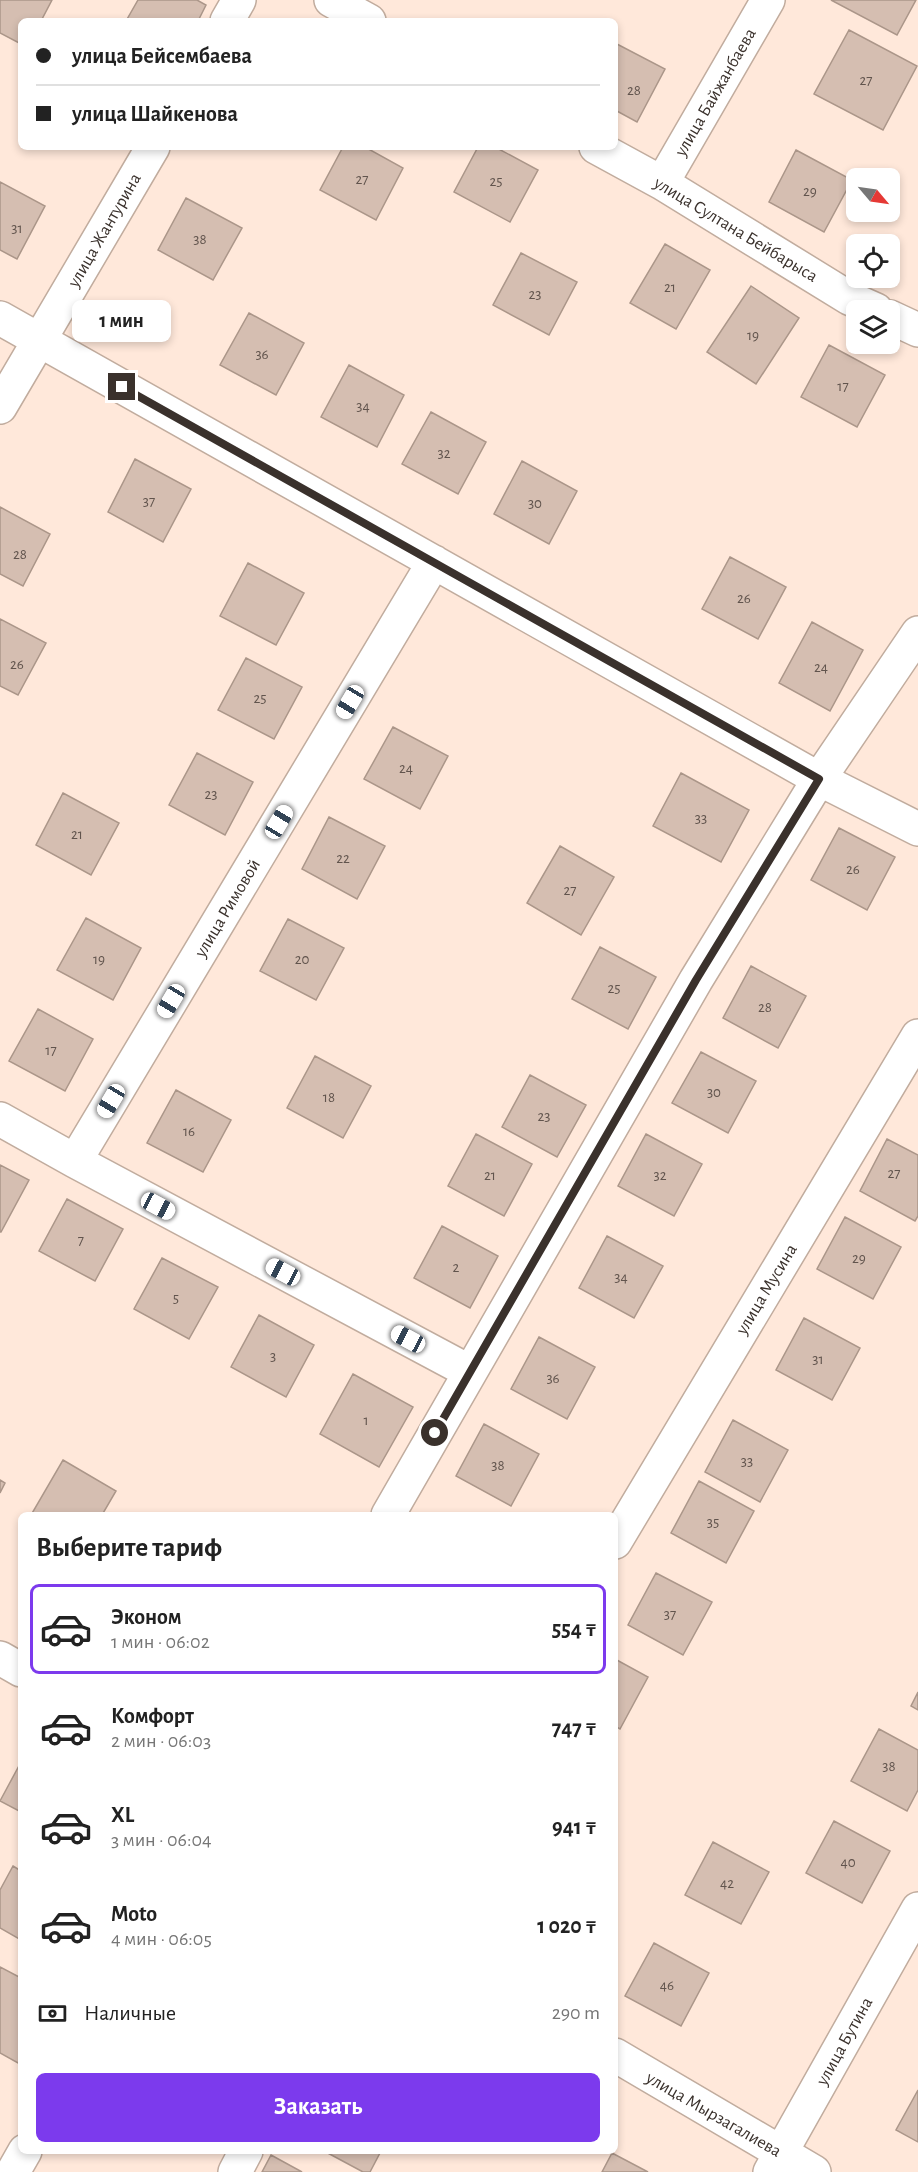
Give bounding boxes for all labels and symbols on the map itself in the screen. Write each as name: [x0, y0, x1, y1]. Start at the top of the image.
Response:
street label: улица Байжанбаева: [671, 25, 760, 160]
house number: 27: [859, 73, 873, 88]
house number: 28: [627, 83, 641, 98]
north arrow: [846, 168, 900, 222]
street label: улица Жантурина: [64, 170, 145, 291]
house number: 27: [355, 172, 369, 187]
street label: улица Султана Бейбарыса: [650, 173, 821, 286]
house number: 25: [489, 174, 503, 189]
house number: 29: [803, 184, 817, 199]
house number: 31: [11, 221, 23, 236]
house number: 38: [193, 232, 207, 247]
house number: 21: [664, 280, 676, 295]
house number: 23: [528, 287, 542, 302]
callout: 1 мин: [72, 300, 172, 342]
house number: 19: [747, 328, 759, 343]
house number: 36: [255, 347, 269, 362]
route end: [108, 373, 135, 400]
house number: 17: [837, 379, 849, 394]
house number: 34: [356, 399, 370, 414]
house number: 32: [437, 446, 451, 461]
house number: 37: [143, 494, 155, 509]
house number: 30: [528, 496, 542, 511]
house number: 28: [13, 547, 27, 562]
house number: 26: [737, 591, 751, 606]
house number: 26: [10, 657, 24, 672]
house number: 24: [814, 660, 828, 675]
car: [333, 682, 367, 722]
house number: 25: [253, 691, 267, 706]
house number: 24: [399, 761, 413, 776]
house number: 23: [204, 787, 218, 802]
car: [262, 802, 296, 842]
house number: 33: [695, 811, 707, 826]
house number: 21: [71, 827, 83, 842]
house number: 22: [336, 851, 350, 866]
street label: улица Римовой: [191, 856, 264, 961]
house number: 26: [846, 862, 860, 877]
house number: 27: [563, 883, 577, 898]
house number: 19: [93, 952, 105, 967]
house number: 20: [295, 952, 309, 967]
car: [154, 981, 188, 1021]
house number: 25: [607, 981, 621, 996]
house number: 28: [758, 1000, 772, 1015]
house number: 17: [45, 1043, 57, 1058]
car: [94, 1081, 128, 1121]
house number: 30: [707, 1085, 721, 1100]
house number: 18: [323, 1090, 335, 1105]
house number: 23: [537, 1109, 551, 1124]
house number: 16: [183, 1124, 195, 1139]
house number: 27: [887, 1166, 901, 1181]
house number: 21: [484, 1168, 496, 1183]
house number: 32: [653, 1168, 667, 1183]
car: [138, 1190, 178, 1222]
house number: 7: [78, 1233, 84, 1248]
street label: улица Мусина: [732, 1241, 801, 1339]
house number: 29: [852, 1251, 866, 1266]
car: [263, 1256, 303, 1288]
house number: 2: [453, 1260, 460, 1275]
house number: 34: [614, 1270, 628, 1285]
house number: 5: [173, 1291, 179, 1306]
car: [388, 1323, 428, 1355]
house number: 3: [270, 1349, 276, 1364]
house number: 31: [812, 1352, 824, 1367]
house number: 36: [546, 1371, 560, 1386]
house number: 1: [363, 1413, 369, 1428]
route start: [421, 1419, 448, 1446]
house number: 33: [741, 1454, 753, 1469]
house number: 38: [491, 1458, 505, 1473]
house number: 35: [707, 1515, 719, 1530]
house number: 37: [664, 1607, 676, 1622]
house number: 38: [882, 1759, 896, 1774]
house number: 40: [840, 1855, 856, 1870]
house number: 42: [720, 1876, 734, 1891]
house number: 46: [660, 1978, 674, 1993]
street label: улица Бутина: [813, 1994, 876, 2089]
street label: улица Мырзагалиева: [642, 2068, 784, 2161]

